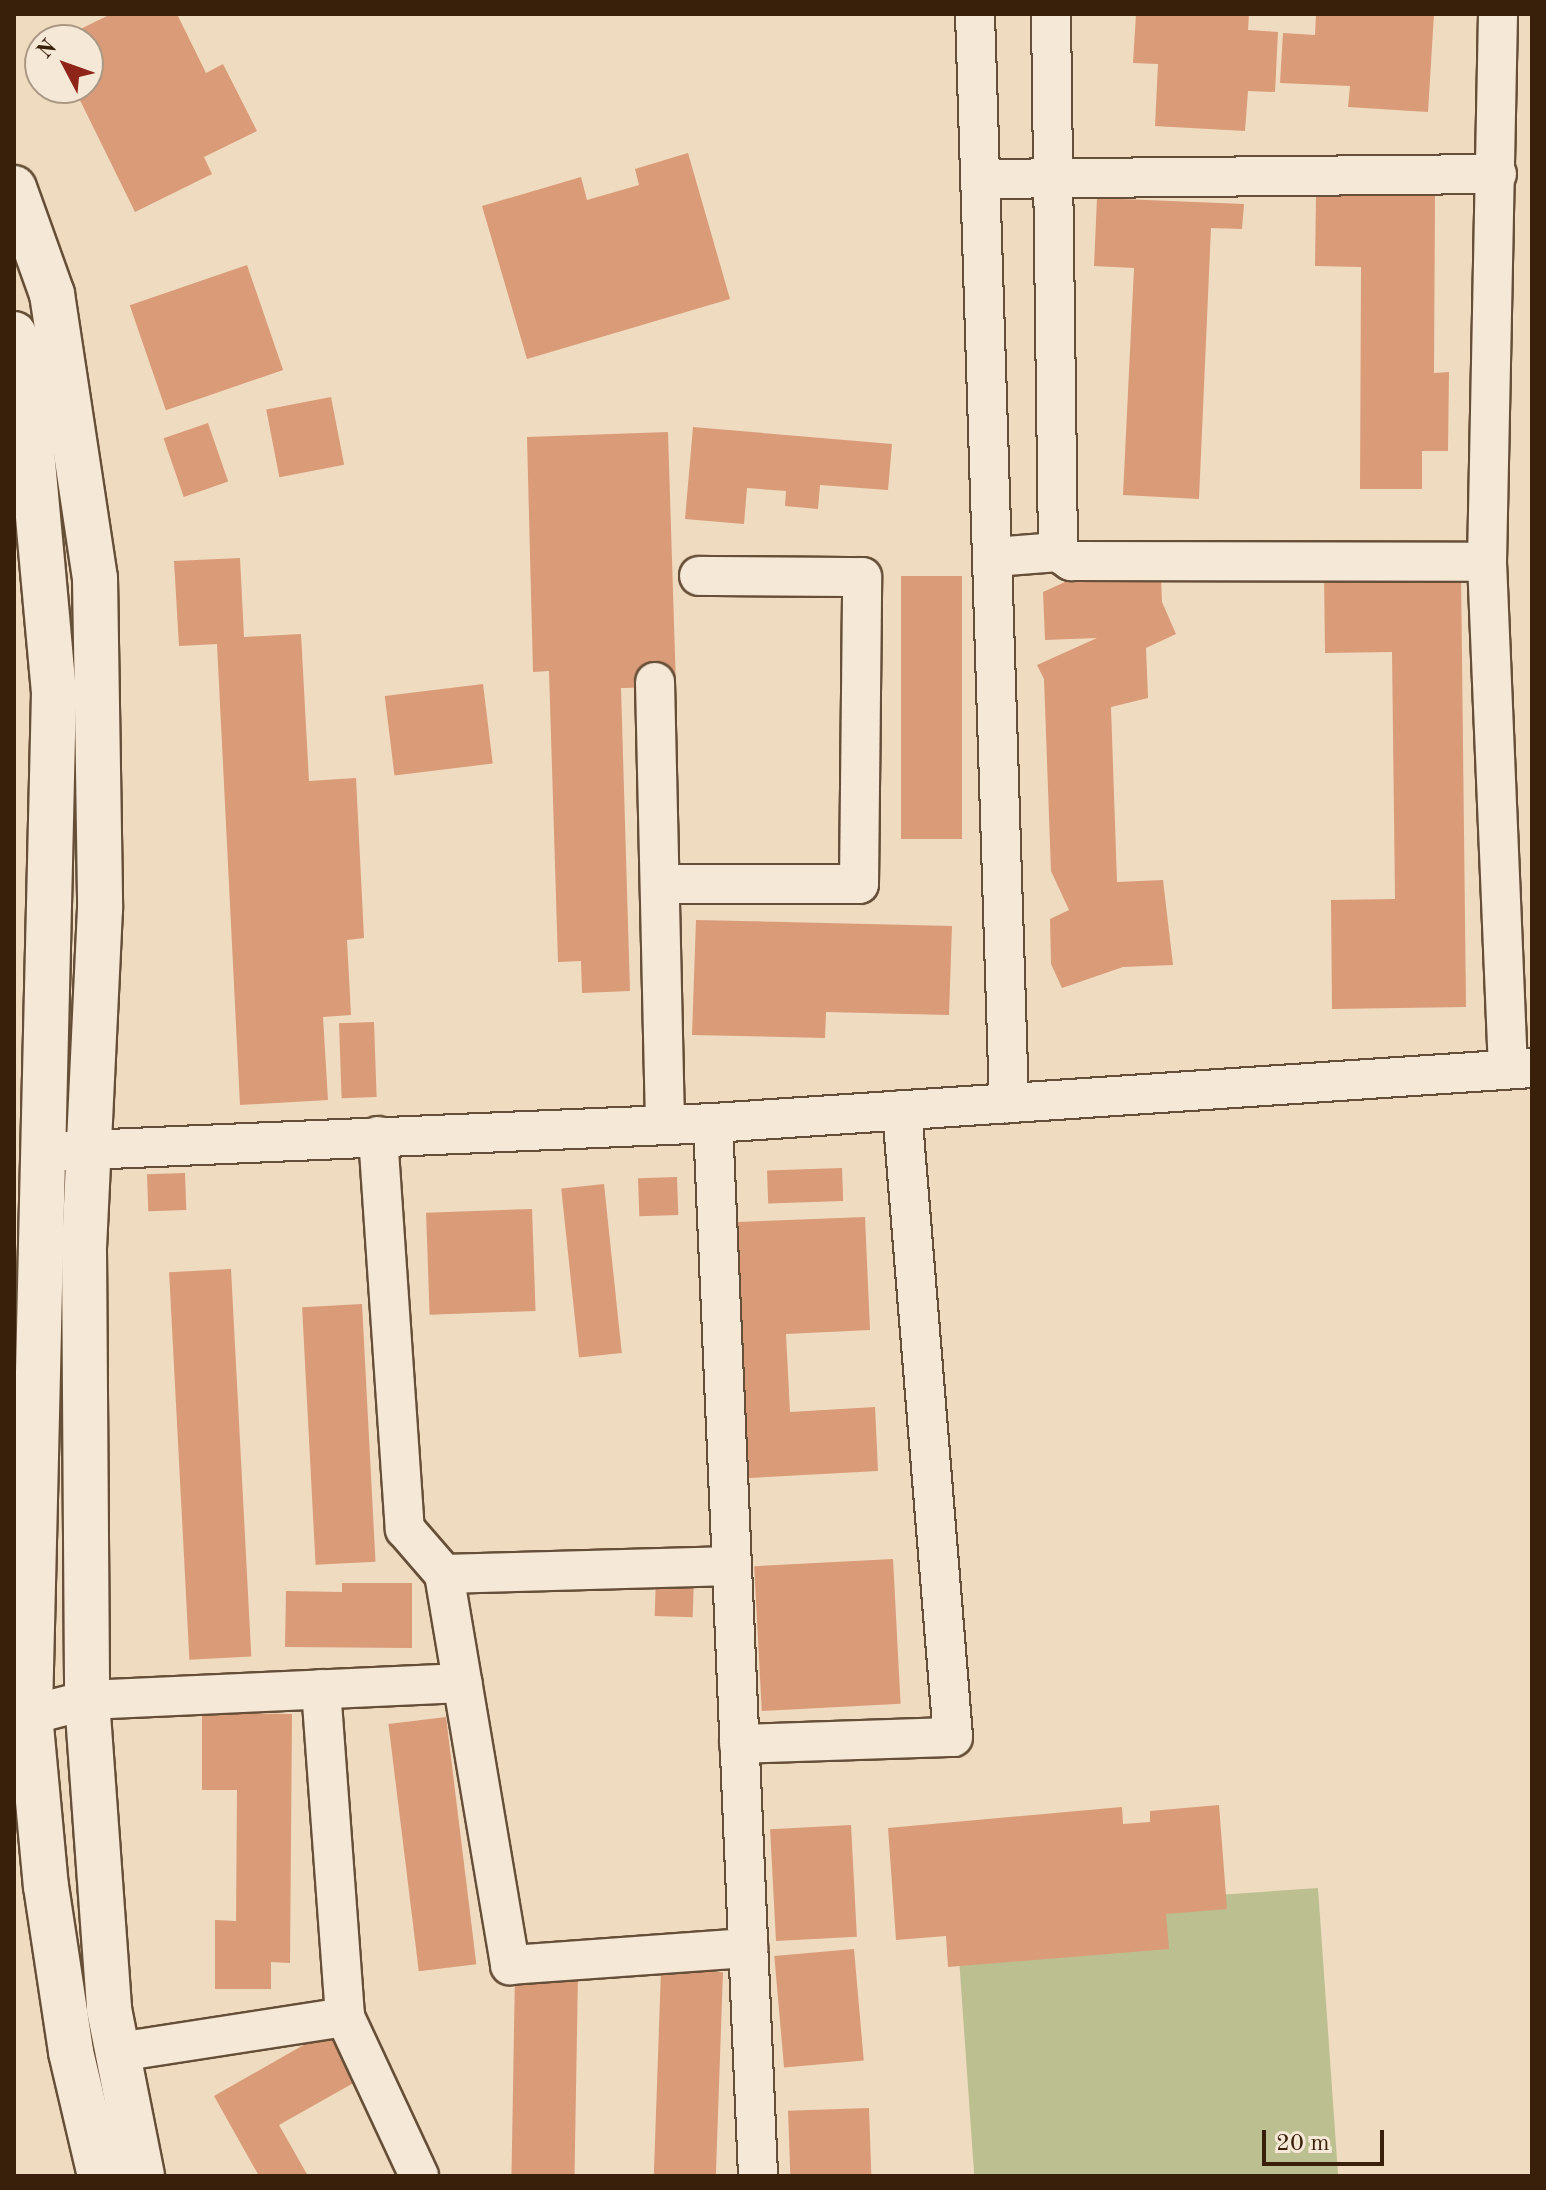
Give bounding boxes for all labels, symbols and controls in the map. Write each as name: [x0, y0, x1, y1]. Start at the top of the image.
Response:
north arrow: [24, 24, 104, 104]
text: N: [34, 36, 61, 63]
scale bar: [1266, 2114, 1388, 2164]
text: 20 m: [1276, 2132, 1330, 2156]

